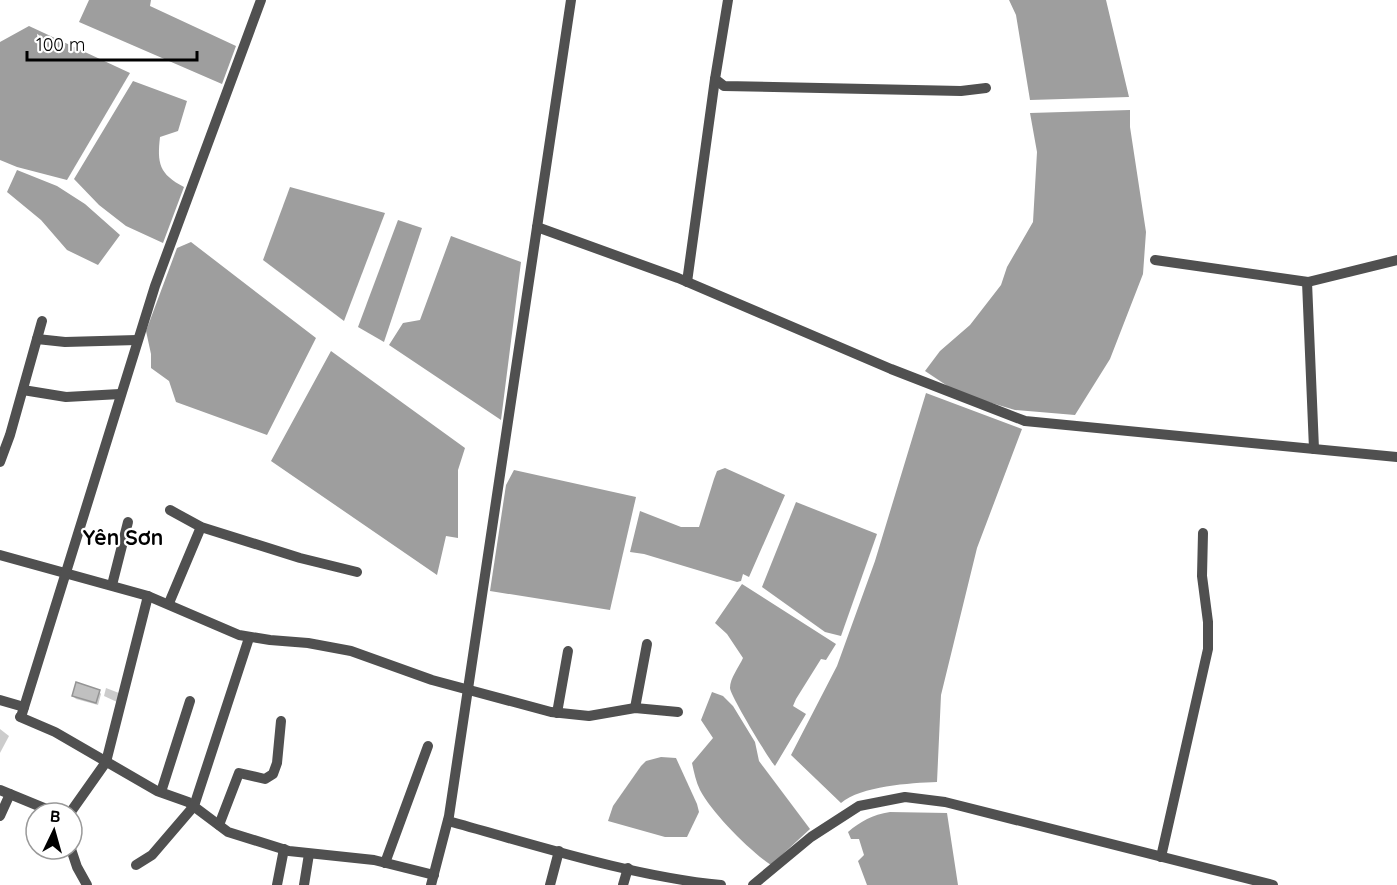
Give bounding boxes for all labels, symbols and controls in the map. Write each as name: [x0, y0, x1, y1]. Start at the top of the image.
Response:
scale bar: [27, 24, 196, 62]
text: 100 m: [36, 33, 85, 56]
district label: Yên Sơn: [83, 524, 163, 550]
north arrow: [24, 801, 84, 861]
text: B: [49, 806, 61, 826]

